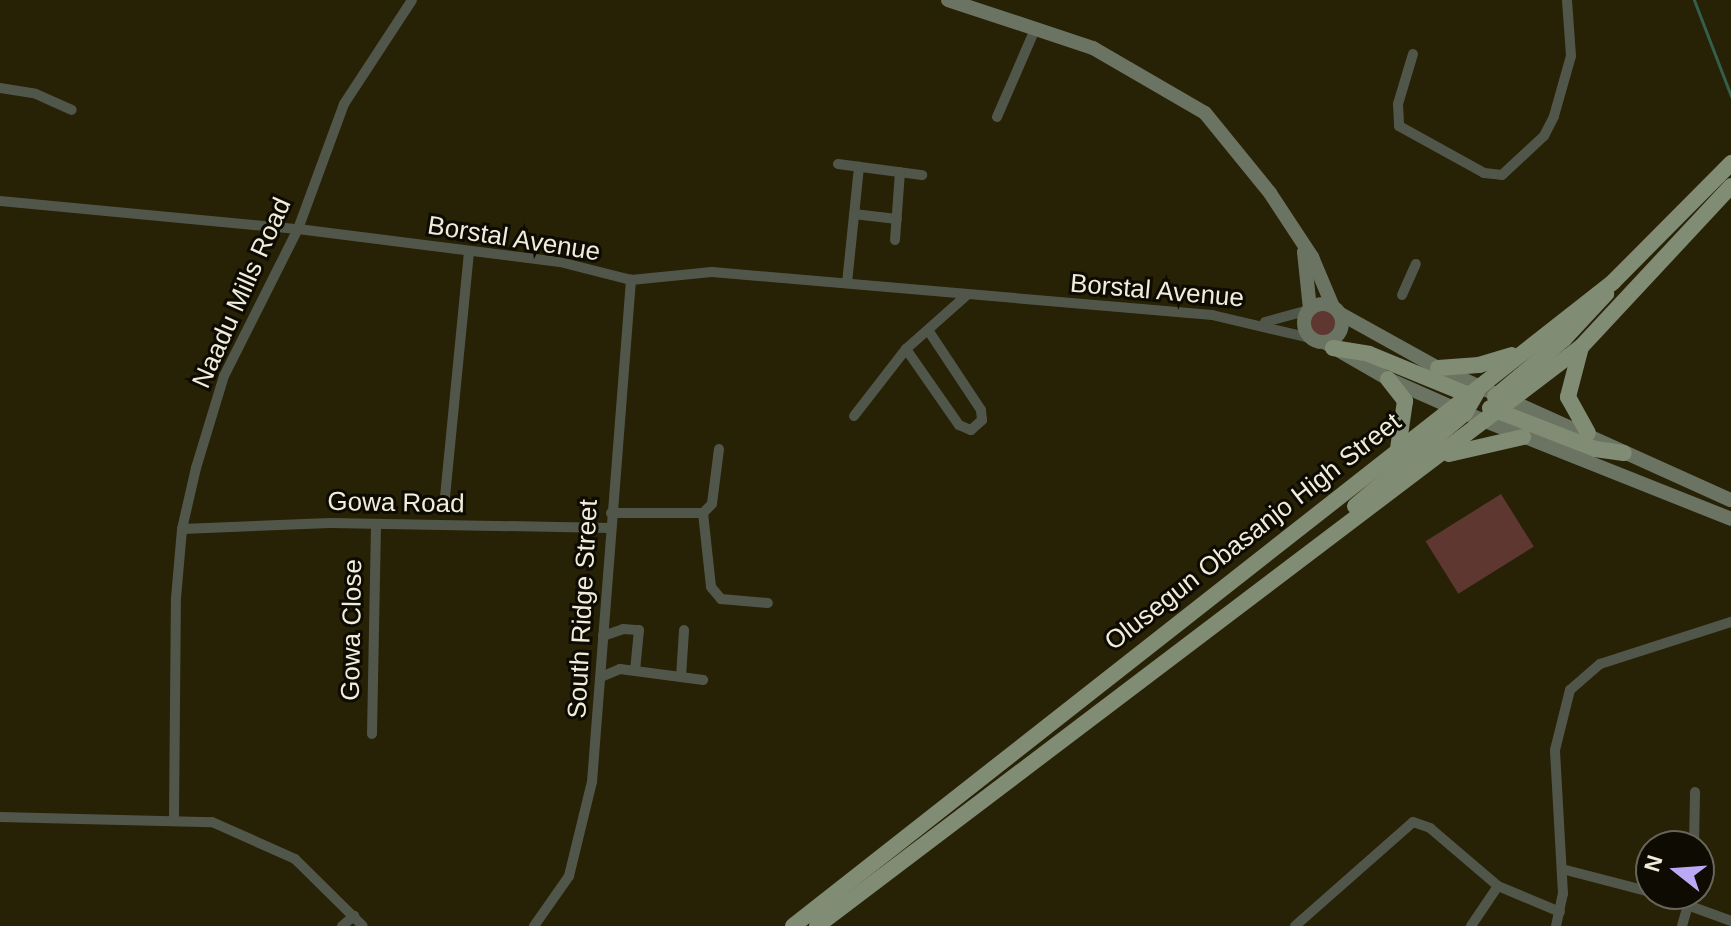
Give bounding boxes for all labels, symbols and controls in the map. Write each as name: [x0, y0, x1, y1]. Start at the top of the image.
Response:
street label: Naadu Mills Road: [186, 193, 298, 393]
street label: Borstal Avenue: [425, 210, 603, 268]
street label: Borstal Avenue: [1068, 268, 1246, 314]
street label: Olusegun Obasanjo High Street: [1099, 407, 1407, 657]
street label: Gowa Road: [327, 486, 465, 520]
street label: South Ridge Street: [562, 498, 604, 720]
street label: Gowa Close: [335, 559, 369, 701]
north arrow: [1635, 830, 1715, 910]
text: N: [1639, 852, 1668, 875]

